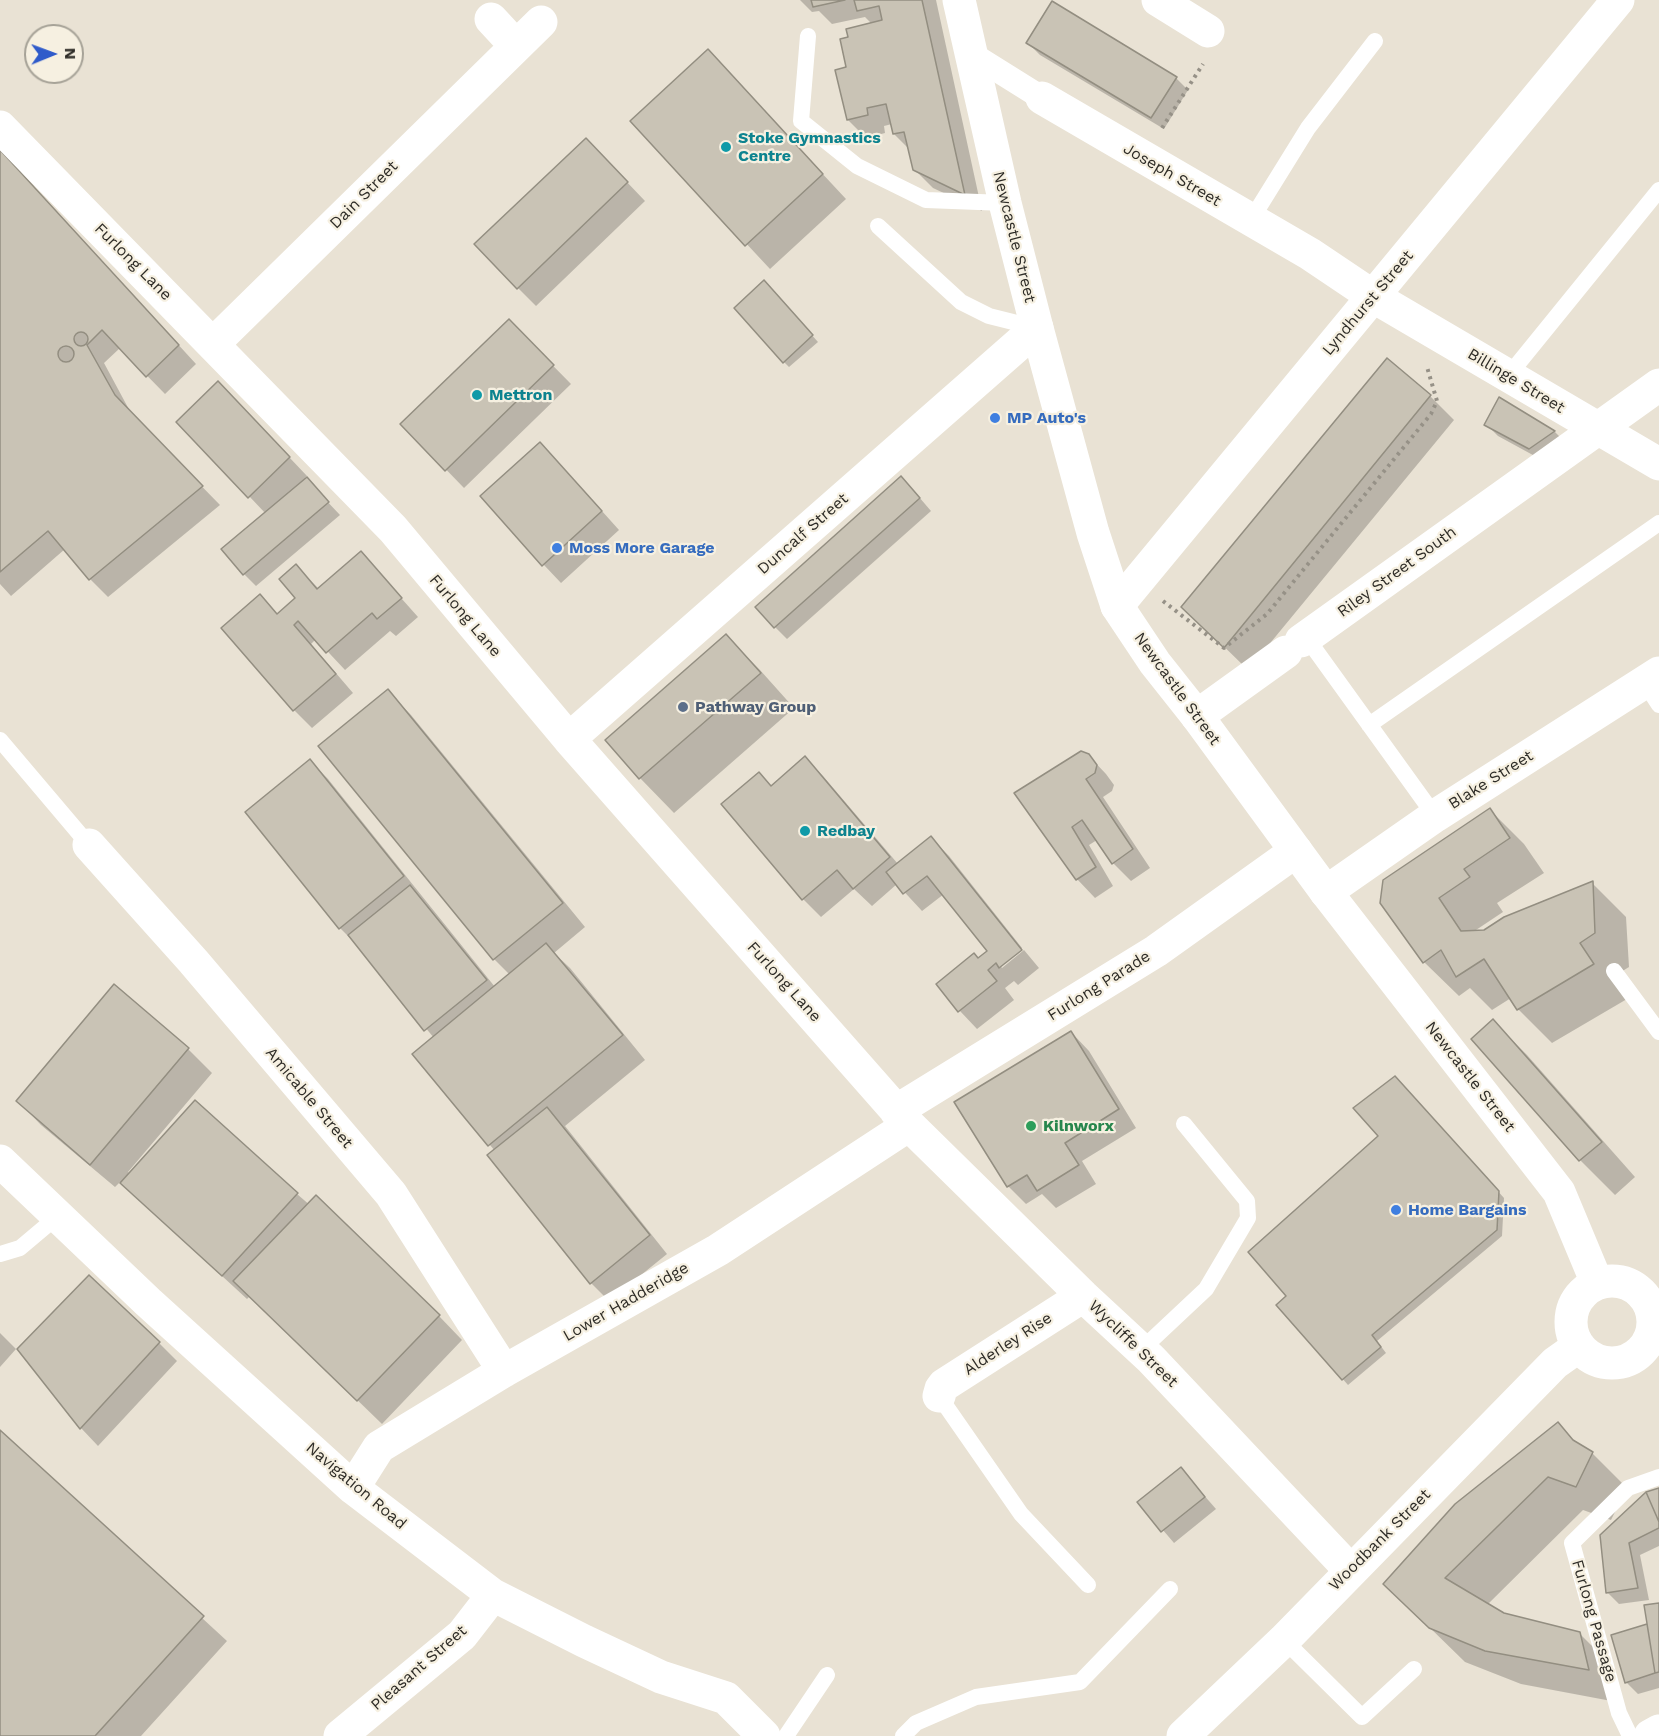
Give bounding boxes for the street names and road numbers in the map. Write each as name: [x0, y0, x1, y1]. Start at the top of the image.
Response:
street label: Joseph Street: [1120, 139, 1224, 211]
street label: Dain Street: [326, 157, 402, 233]
street label: Newcastle Street: [988, 169, 1040, 305]
street label: Furlong Lane: [90, 219, 176, 305]
street label: Lyndhurst Street: [1319, 247, 1417, 359]
street label: Billinge Street: [1464, 344, 1568, 418]
street label: Duncalf Street: [754, 489, 852, 579]
street label: Riley Street South: [1334, 522, 1460, 622]
street label: Furlong Lane: [425, 571, 505, 661]
street label: Newcastle Street: [1130, 629, 1224, 749]
street label: Blake Street: [1445, 746, 1537, 814]
street label: Furlong Lane: [743, 938, 825, 1026]
street label: Furlong Parade: [1044, 947, 1154, 1025]
street label: Newcastle Street: [1421, 1018, 1519, 1136]
street label: Amicable Street: [261, 1044, 357, 1152]
street label: Lower Hadderidge: [560, 1258, 692, 1346]
street label: Wycliffe Street: [1084, 1296, 1182, 1392]
street label: Alderley Rise: [960, 1308, 1056, 1380]
street label: Navigation Road: [302, 1438, 410, 1534]
street label: Woodbank Street: [1325, 1485, 1435, 1595]
street label: Furlong Passage: [1567, 1558, 1621, 1684]
street label: Pleasant Street: [367, 1621, 471, 1715]

